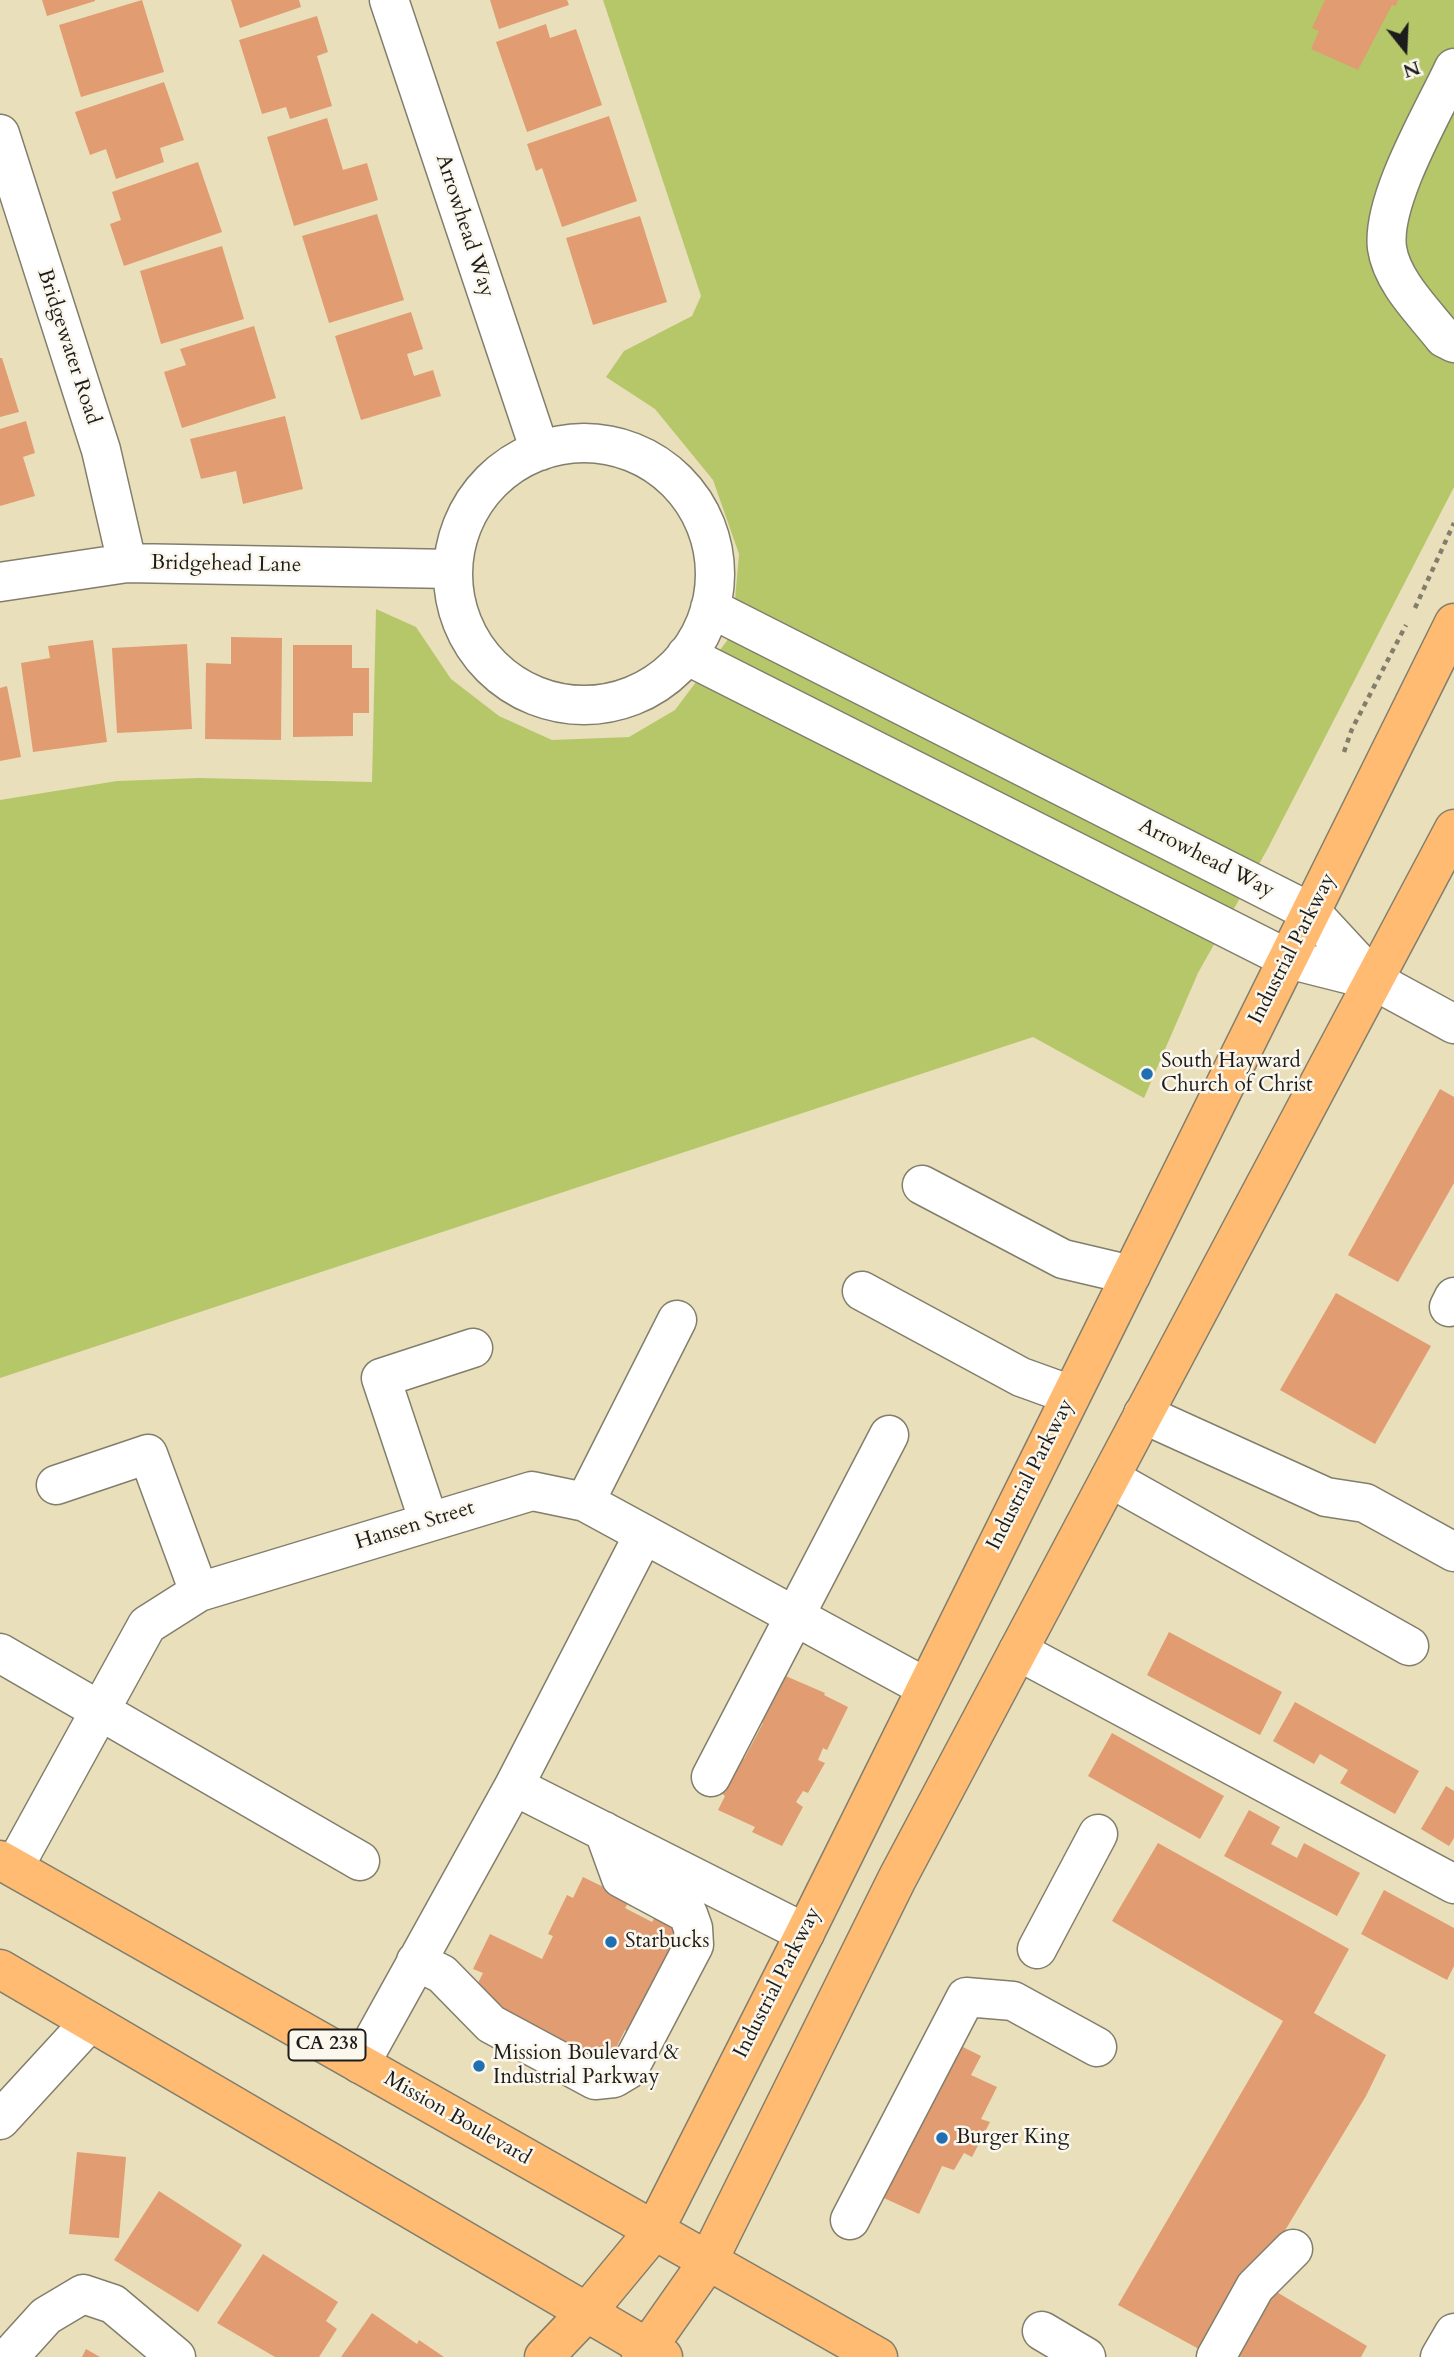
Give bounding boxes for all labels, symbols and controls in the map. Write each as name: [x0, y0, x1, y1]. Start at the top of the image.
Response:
north arrow: [1370, 14, 1440, 84]
text: N: [1400, 54, 1423, 84]
street label: Arrowhead Way: [429, 151, 499, 301]
street label: Bridgewater Road: [31, 266, 105, 428]
street label: Bridgehead Lane: [151, 551, 301, 579]
street label: Arrowhead Way: [1134, 814, 1278, 904]
street label: Industrial Parkway: [1244, 869, 1342, 1029]
place label: South Hayward Church of Christ: [1161, 1049, 1313, 1099]
marker: South Hayward Church of Christ: [1139, 1066, 1155, 1082]
street label: Industrial Parkway: [982, 1395, 1080, 1555]
street label: Hansen Street: [352, 1496, 478, 1556]
street label: Industrial Parkway: [729, 1903, 827, 2063]
place label: Starbucks: [625, 1929, 710, 1955]
marker: Starbucks: [603, 1934, 619, 1950]
road number: CA 238: [288, 2030, 366, 2060]
place label: Mission Boulevard & Industrial Parkway: [493, 2041, 679, 2091]
marker: Mission Boulevard & Industrial Parkway: [471, 2058, 487, 2074]
street label: Mission Boulevard: [379, 2067, 535, 2171]
place label: Burger King: [956, 2125, 1069, 2151]
marker: Burger King: [934, 2130, 950, 2146]

